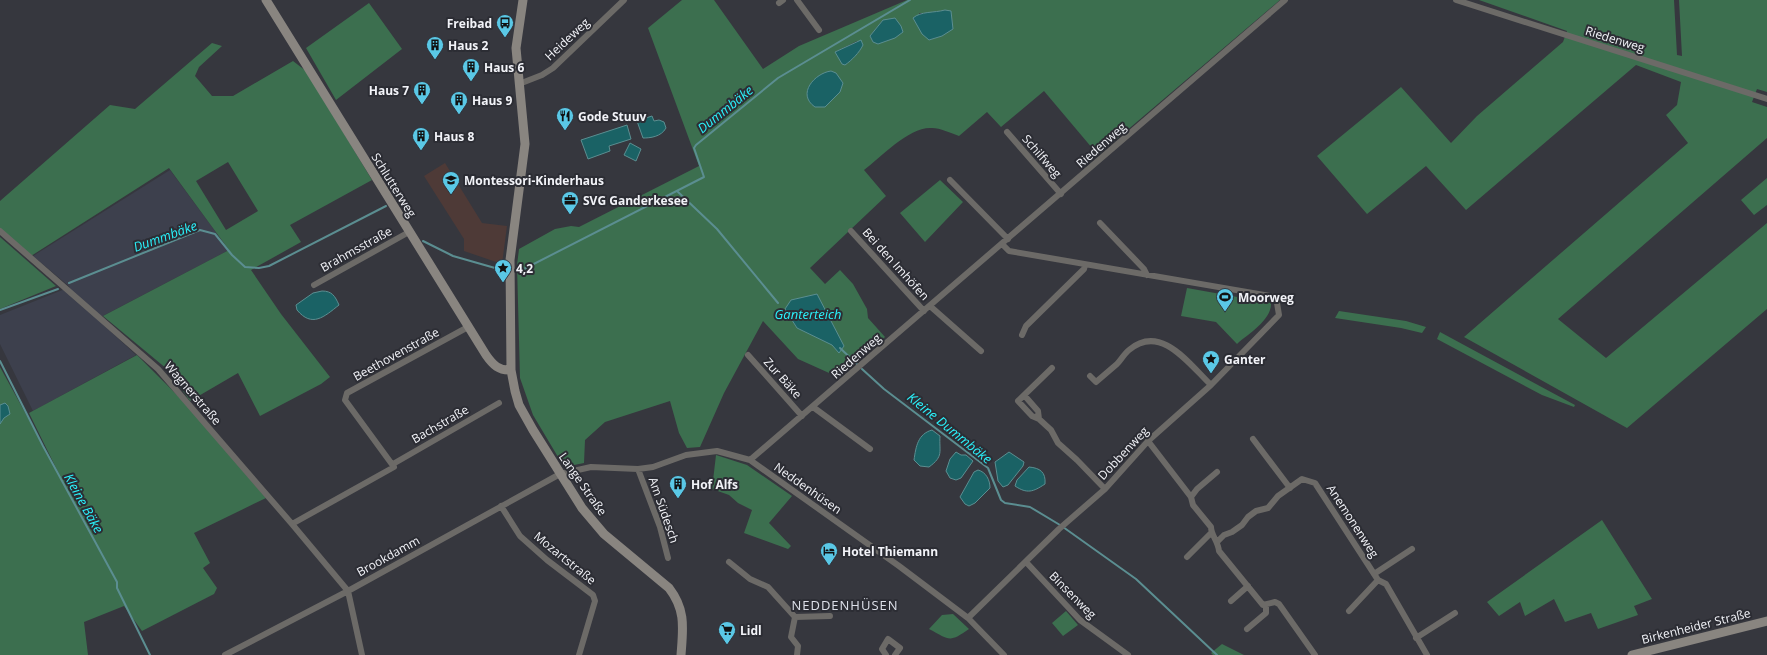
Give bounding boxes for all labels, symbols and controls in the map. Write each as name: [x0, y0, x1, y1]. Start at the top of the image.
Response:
bus stop icon: Freibad: [495, 13, 515, 38]
street label: Heideweg: [541, 14, 593, 64]
place label: Freibad: [447, 15, 492, 32]
street label: Riedenweg: [1583, 22, 1647, 56]
building icon: Haus 2: [425, 35, 445, 60]
place label: Haus 2: [448, 37, 488, 54]
building icon: Haus 6: [461, 57, 481, 82]
place label: Haus 6: [484, 59, 524, 76]
building icon: Haus 7: [412, 80, 432, 105]
water label: Dummbäke: [693, 81, 757, 137]
place label: Haus 7: [369, 82, 409, 99]
building icon: Haus 9: [449, 90, 469, 115]
place label: Haus 9: [472, 92, 512, 109]
restaurant icon: Gode Stuuv: [555, 106, 575, 131]
place label: Gode Stuuv: [578, 108, 647, 125]
street label: Riedenweg: [1072, 118, 1130, 171]
building icon: Haus 8: [411, 126, 431, 151]
place label: Haus 8: [434, 128, 474, 145]
street label: Schilfweg: [1018, 131, 1066, 182]
street label: Schlutterweg: [367, 150, 421, 221]
school or university icon: Montessori-Kinderhaus: [441, 170, 461, 195]
place label: Montessori-Kinderhaus: [464, 172, 604, 189]
office icon: SVG Ganderkesee: [560, 190, 580, 215]
place label: SVG Ganderkesee: [583, 192, 688, 209]
water label: Dummbäke: [131, 216, 200, 256]
street label: Brahmsstraße: [317, 222, 395, 276]
street label: Bei den Imhöfen: [859, 224, 933, 304]
place icon: 4,2: [493, 258, 513, 283]
place label: 4,2: [516, 260, 533, 277]
sports icon: Moorweg: [1215, 287, 1235, 312]
place label: Moorweg: [1238, 289, 1294, 306]
water label: Ganterteich: [775, 305, 842, 323]
street label: Beethovenstraße: [350, 323, 442, 385]
street label: Riedenweg: [827, 329, 885, 382]
place icon: Ganter: [1201, 349, 1221, 374]
place label: Ganter: [1224, 351, 1266, 368]
street label: Zur Bäke: [760, 354, 806, 402]
street label: Wagnerstraße: [161, 358, 226, 429]
water label: Kleine Dummbäke: [904, 388, 997, 468]
street label: Bachstraße: [408, 401, 472, 447]
street label: Dobbenweg: [1094, 422, 1152, 483]
street label: Lange Straße: [555, 449, 611, 519]
street label: Neddenhüsen: [771, 458, 845, 518]
water label: Kleine Bäke: [60, 470, 108, 537]
building icon: Hof Alfs: [668, 474, 688, 499]
street label: Am Südesch: [645, 475, 683, 545]
place label: Hof Alfs: [691, 476, 738, 493]
street label: Anemonenweg: [1323, 481, 1383, 561]
street label: Mozartstraße: [530, 528, 600, 588]
street label: Brookdamm: [353, 532, 423, 580]
hotel icon: Hotel Thiemann: [819, 541, 839, 566]
place label: Hotel Thiemann: [842, 543, 938, 560]
street label: Binsenweg: [1046, 568, 1101, 623]
district label: NEDDENHÜSEN: [791, 596, 899, 614]
street label: Birkenheider Straße: [1640, 604, 1753, 648]
supermarket icon: Lidl: [717, 620, 737, 645]
place label: Lidl: [740, 622, 762, 639]

